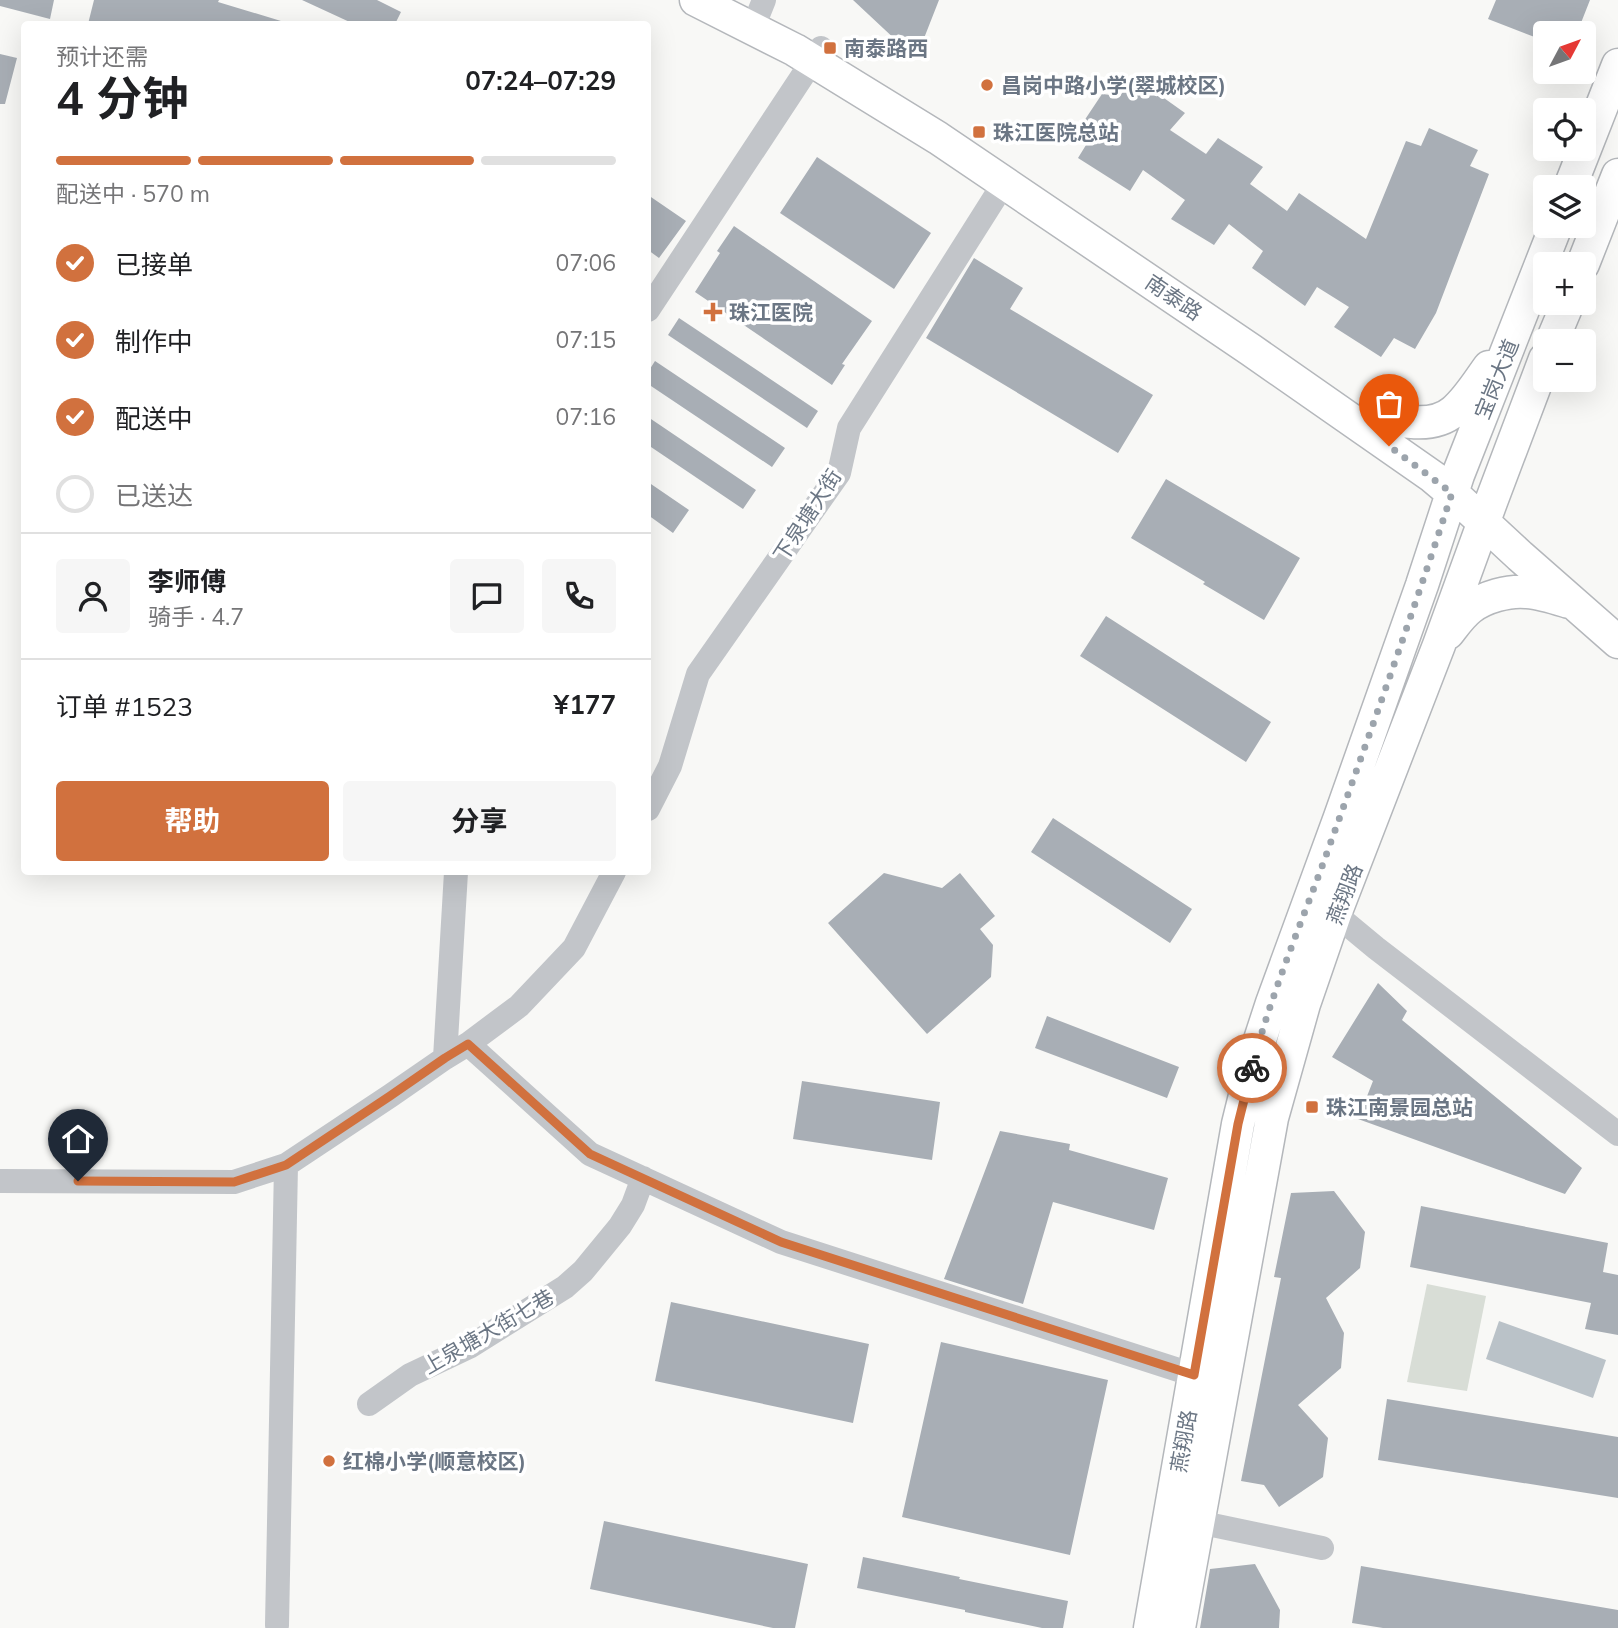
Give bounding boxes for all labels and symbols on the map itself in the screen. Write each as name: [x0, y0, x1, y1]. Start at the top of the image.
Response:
north arrow: [1533, 21, 1596, 84]
place label: 南泰路西: [844, 35, 928, 61]
marker: 南泰路西: [822, 40, 838, 56]
place label: 昌岗中路小学(翠城校区): [1001, 72, 1226, 98]
marker: 昌岗中路小学(翠城校区): [979, 77, 995, 93]
place label: 珠江医院总站: [993, 119, 1119, 145]
marker: 珠江医院总站: [971, 124, 987, 140]
street label: 南泰路: [1141, 269, 1207, 325]
place label: 珠江医院: [729, 299, 813, 325]
marker: 珠江医院: [703, 302, 723, 322]
street label: 宝岗大道: [1468, 335, 1524, 423]
pin: [1359, 374, 1419, 446]
street label: 下泉塘大街: [768, 464, 846, 566]
street label: 燕翔路: [1321, 860, 1367, 928]
courier: [1217, 1033, 1287, 1103]
place label: 珠江南景园总站: [1326, 1094, 1473, 1120]
marker: 珠江南景园总站: [1304, 1099, 1320, 1115]
pin: [48, 1109, 108, 1181]
street label: 上泉塘大街七巷: [418, 1283, 558, 1379]
street label: 燕翔路: [1165, 1408, 1201, 1474]
place label: 红棉小学(顺意校区): [343, 1448, 526, 1474]
marker: 红棉小学(顺意校区): [321, 1453, 337, 1469]

